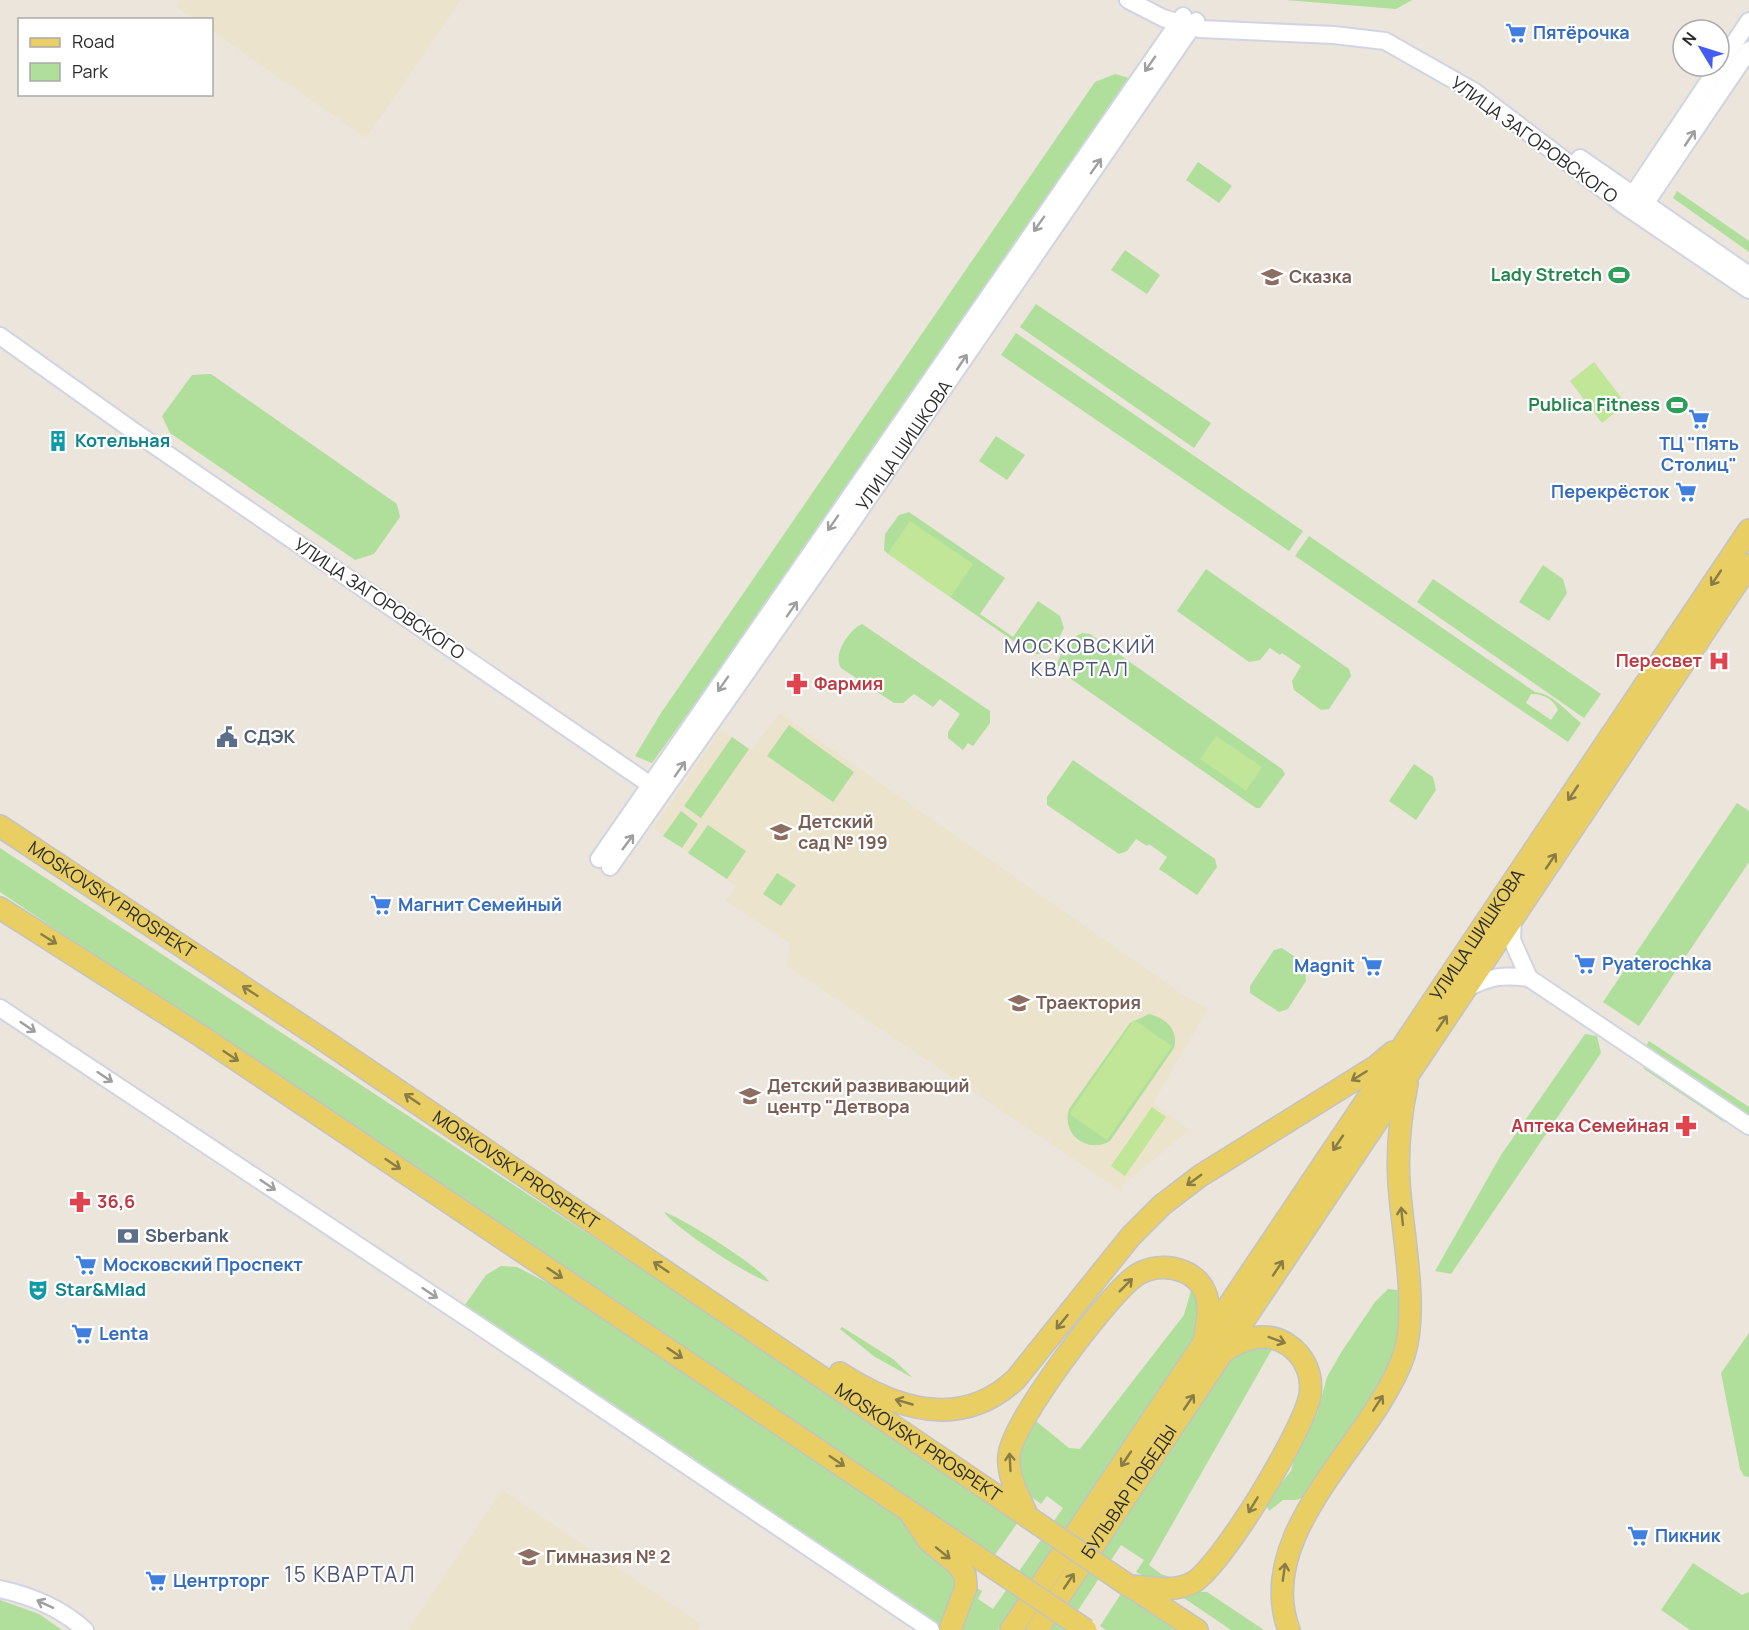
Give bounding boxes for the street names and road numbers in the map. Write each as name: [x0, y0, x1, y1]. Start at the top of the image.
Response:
street label: УЛИЦА ЗАГОРОВСКОГО: [1446, 70, 1623, 208]
street label: УЛИЦА ШИШКОВА: [850, 375, 957, 515]
street label: УЛИЦА ЗАГОРОВСКОГО: [290, 532, 470, 664]
street label: MOSKOVSKY PROSPEKT: [24, 835, 201, 963]
street label: УЛИЦА ШИШКОВА: [1424, 864, 1530, 1005]
street label: MOSKOVSKY PROSPEKT: [428, 1104, 604, 1234]
street label: MOSKOVSKY PROSPEKT: [831, 1377, 1007, 1507]
street label: БУЛЬВАР ПОБЕДЫ: [1075, 1420, 1182, 1563]

